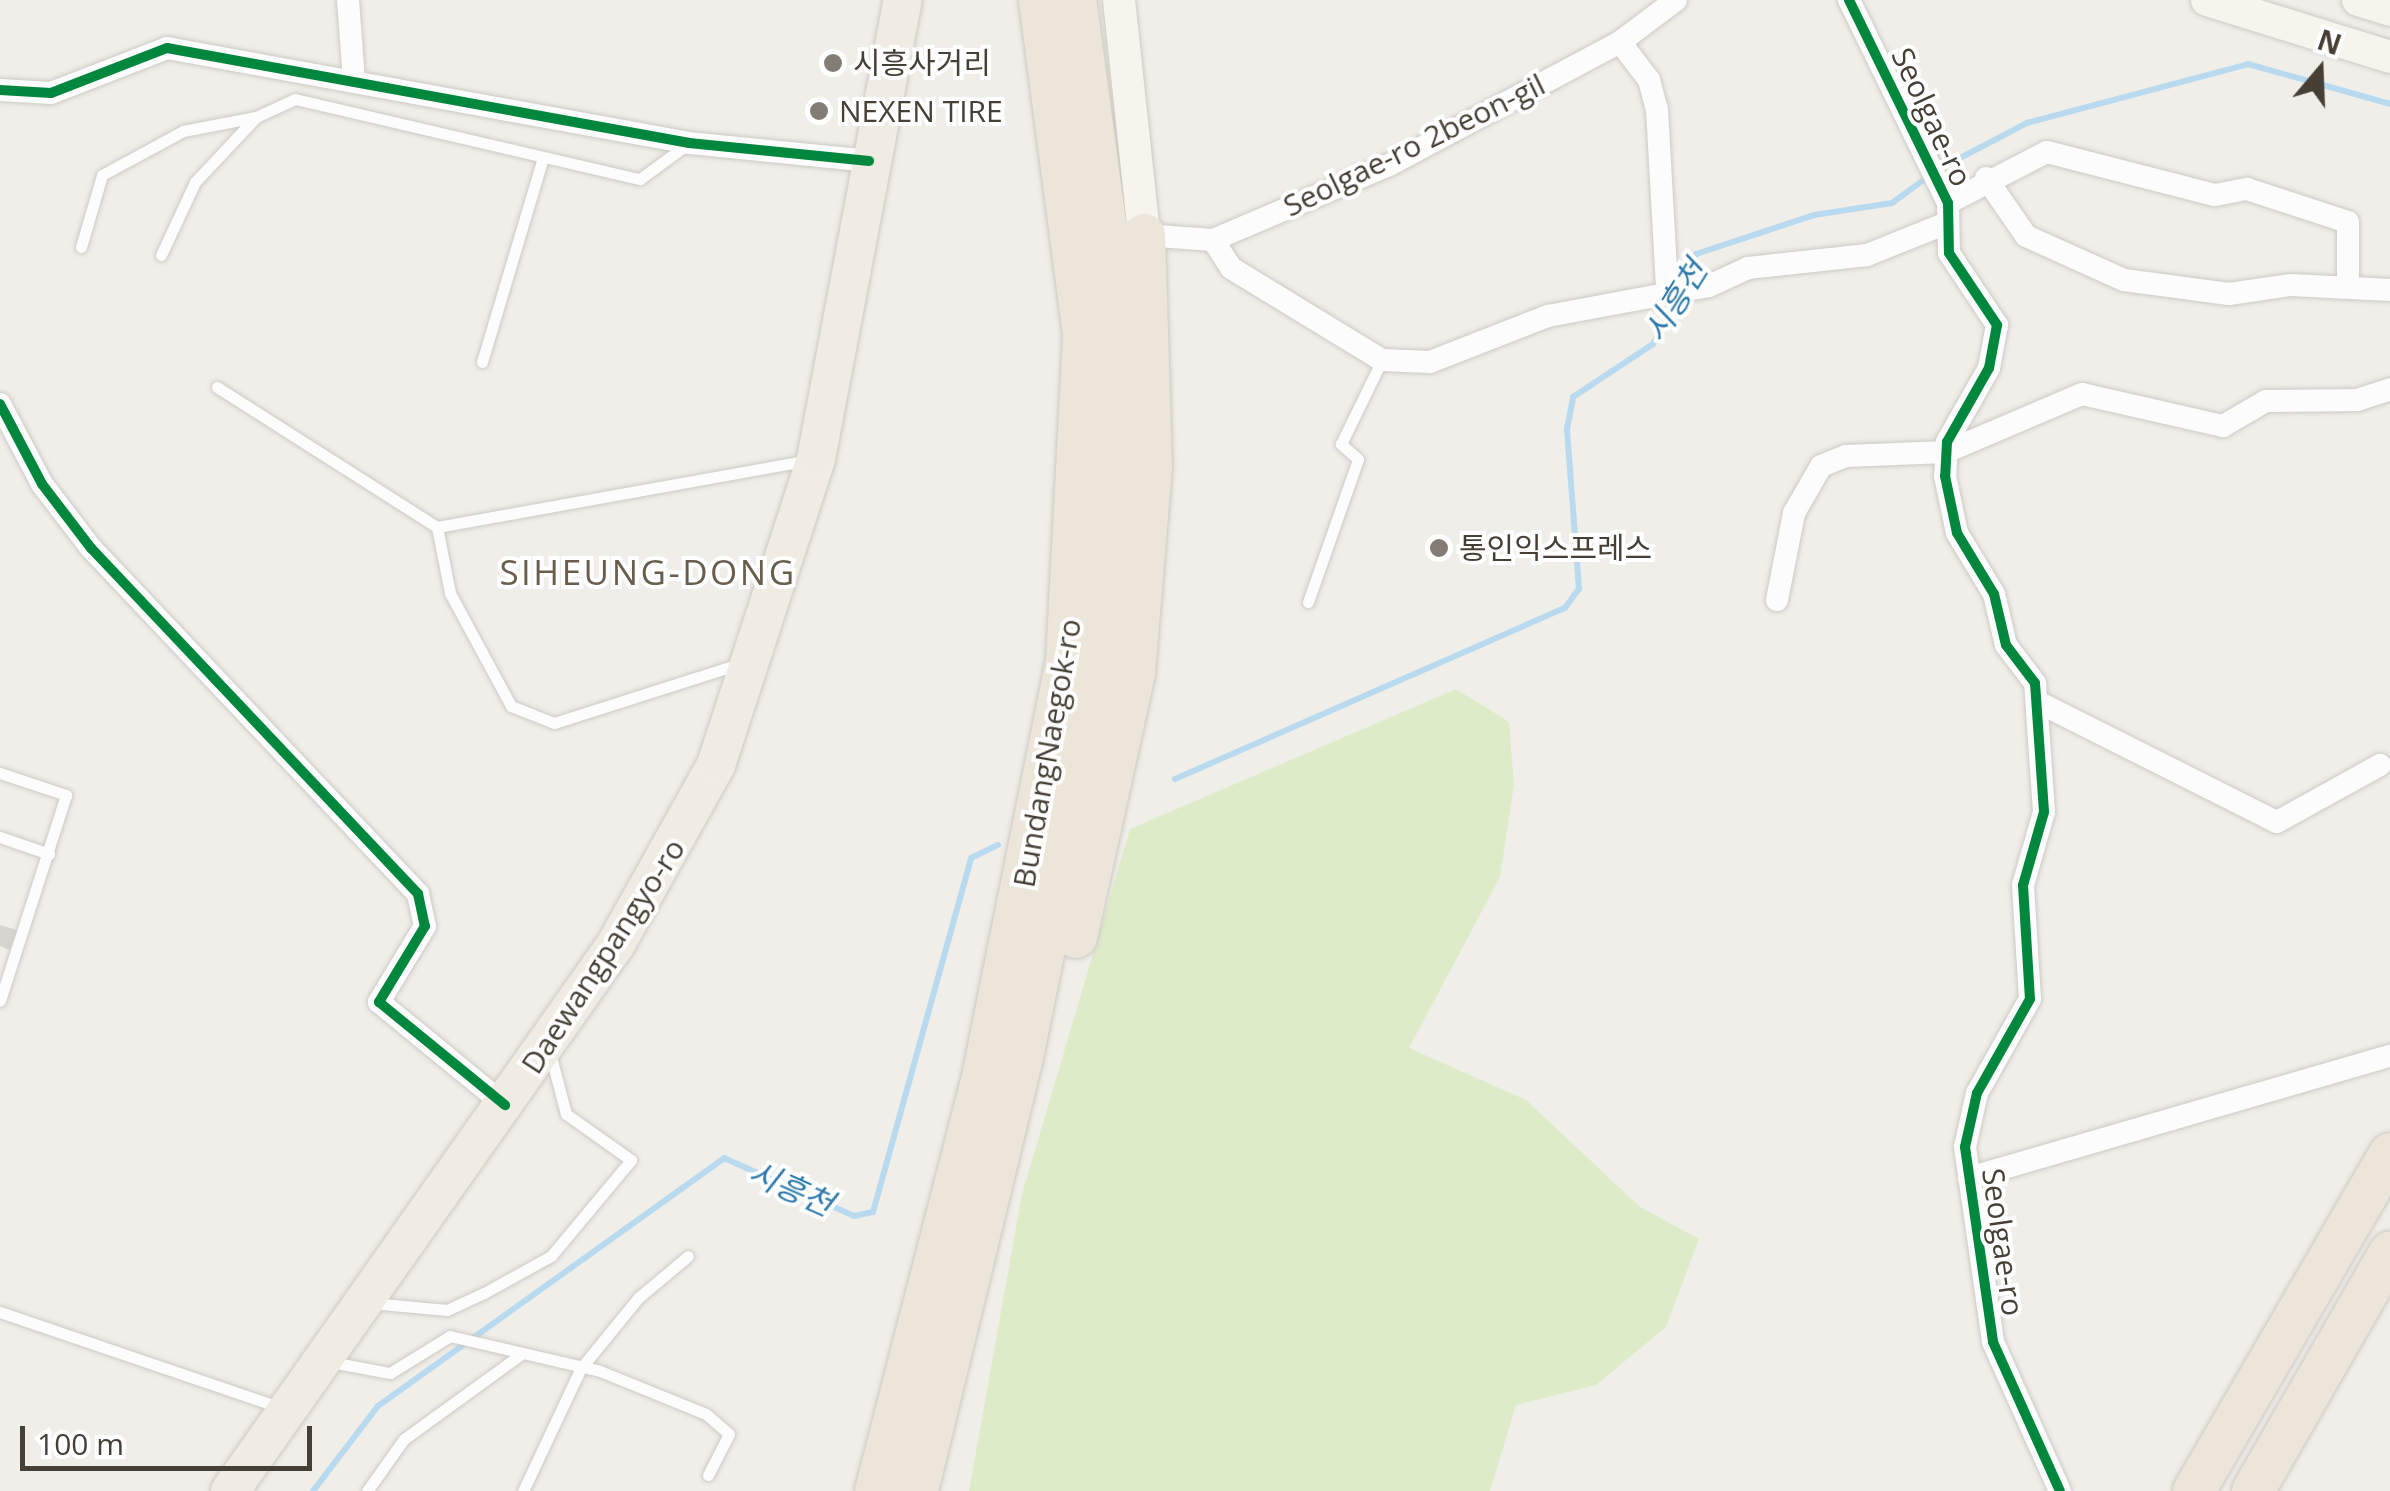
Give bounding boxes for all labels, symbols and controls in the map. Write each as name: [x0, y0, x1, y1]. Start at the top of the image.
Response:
north arrow: [2270, 20, 2370, 120]
text: N: [2313, 20, 2347, 63]
street label: Seolgae-ro: [1884, 42, 1980, 192]
place label: 시흥사거리: [853, 45, 991, 81]
marker: 시흥사거리: [822, 52, 844, 74]
street label: Seolgae-ro 2beon-gil: [1277, 66, 1551, 224]
place label: NEXEN TIRE: [839, 93, 1003, 129]
marker: NEXEN TIRE: [808, 100, 830, 122]
water label: 시흥천: [1635, 253, 1715, 349]
place label: 통인익스프레스: [1459, 530, 1652, 566]
marker: 통인익스프레스: [1428, 537, 1450, 559]
district label: SIHEUNG-DONG: [499, 551, 797, 593]
street label: BundangNaegok-ro: [1006, 616, 1088, 890]
street label: Daewangpangyo-ro: [514, 832, 692, 1080]
water label: 시흥천: [743, 1152, 839, 1224]
street label: Seolgae-ro: [1975, 1166, 2031, 1318]
scale bar: [25, 1406, 318, 1468]
text: 100 m: [37, 1423, 124, 1464]

